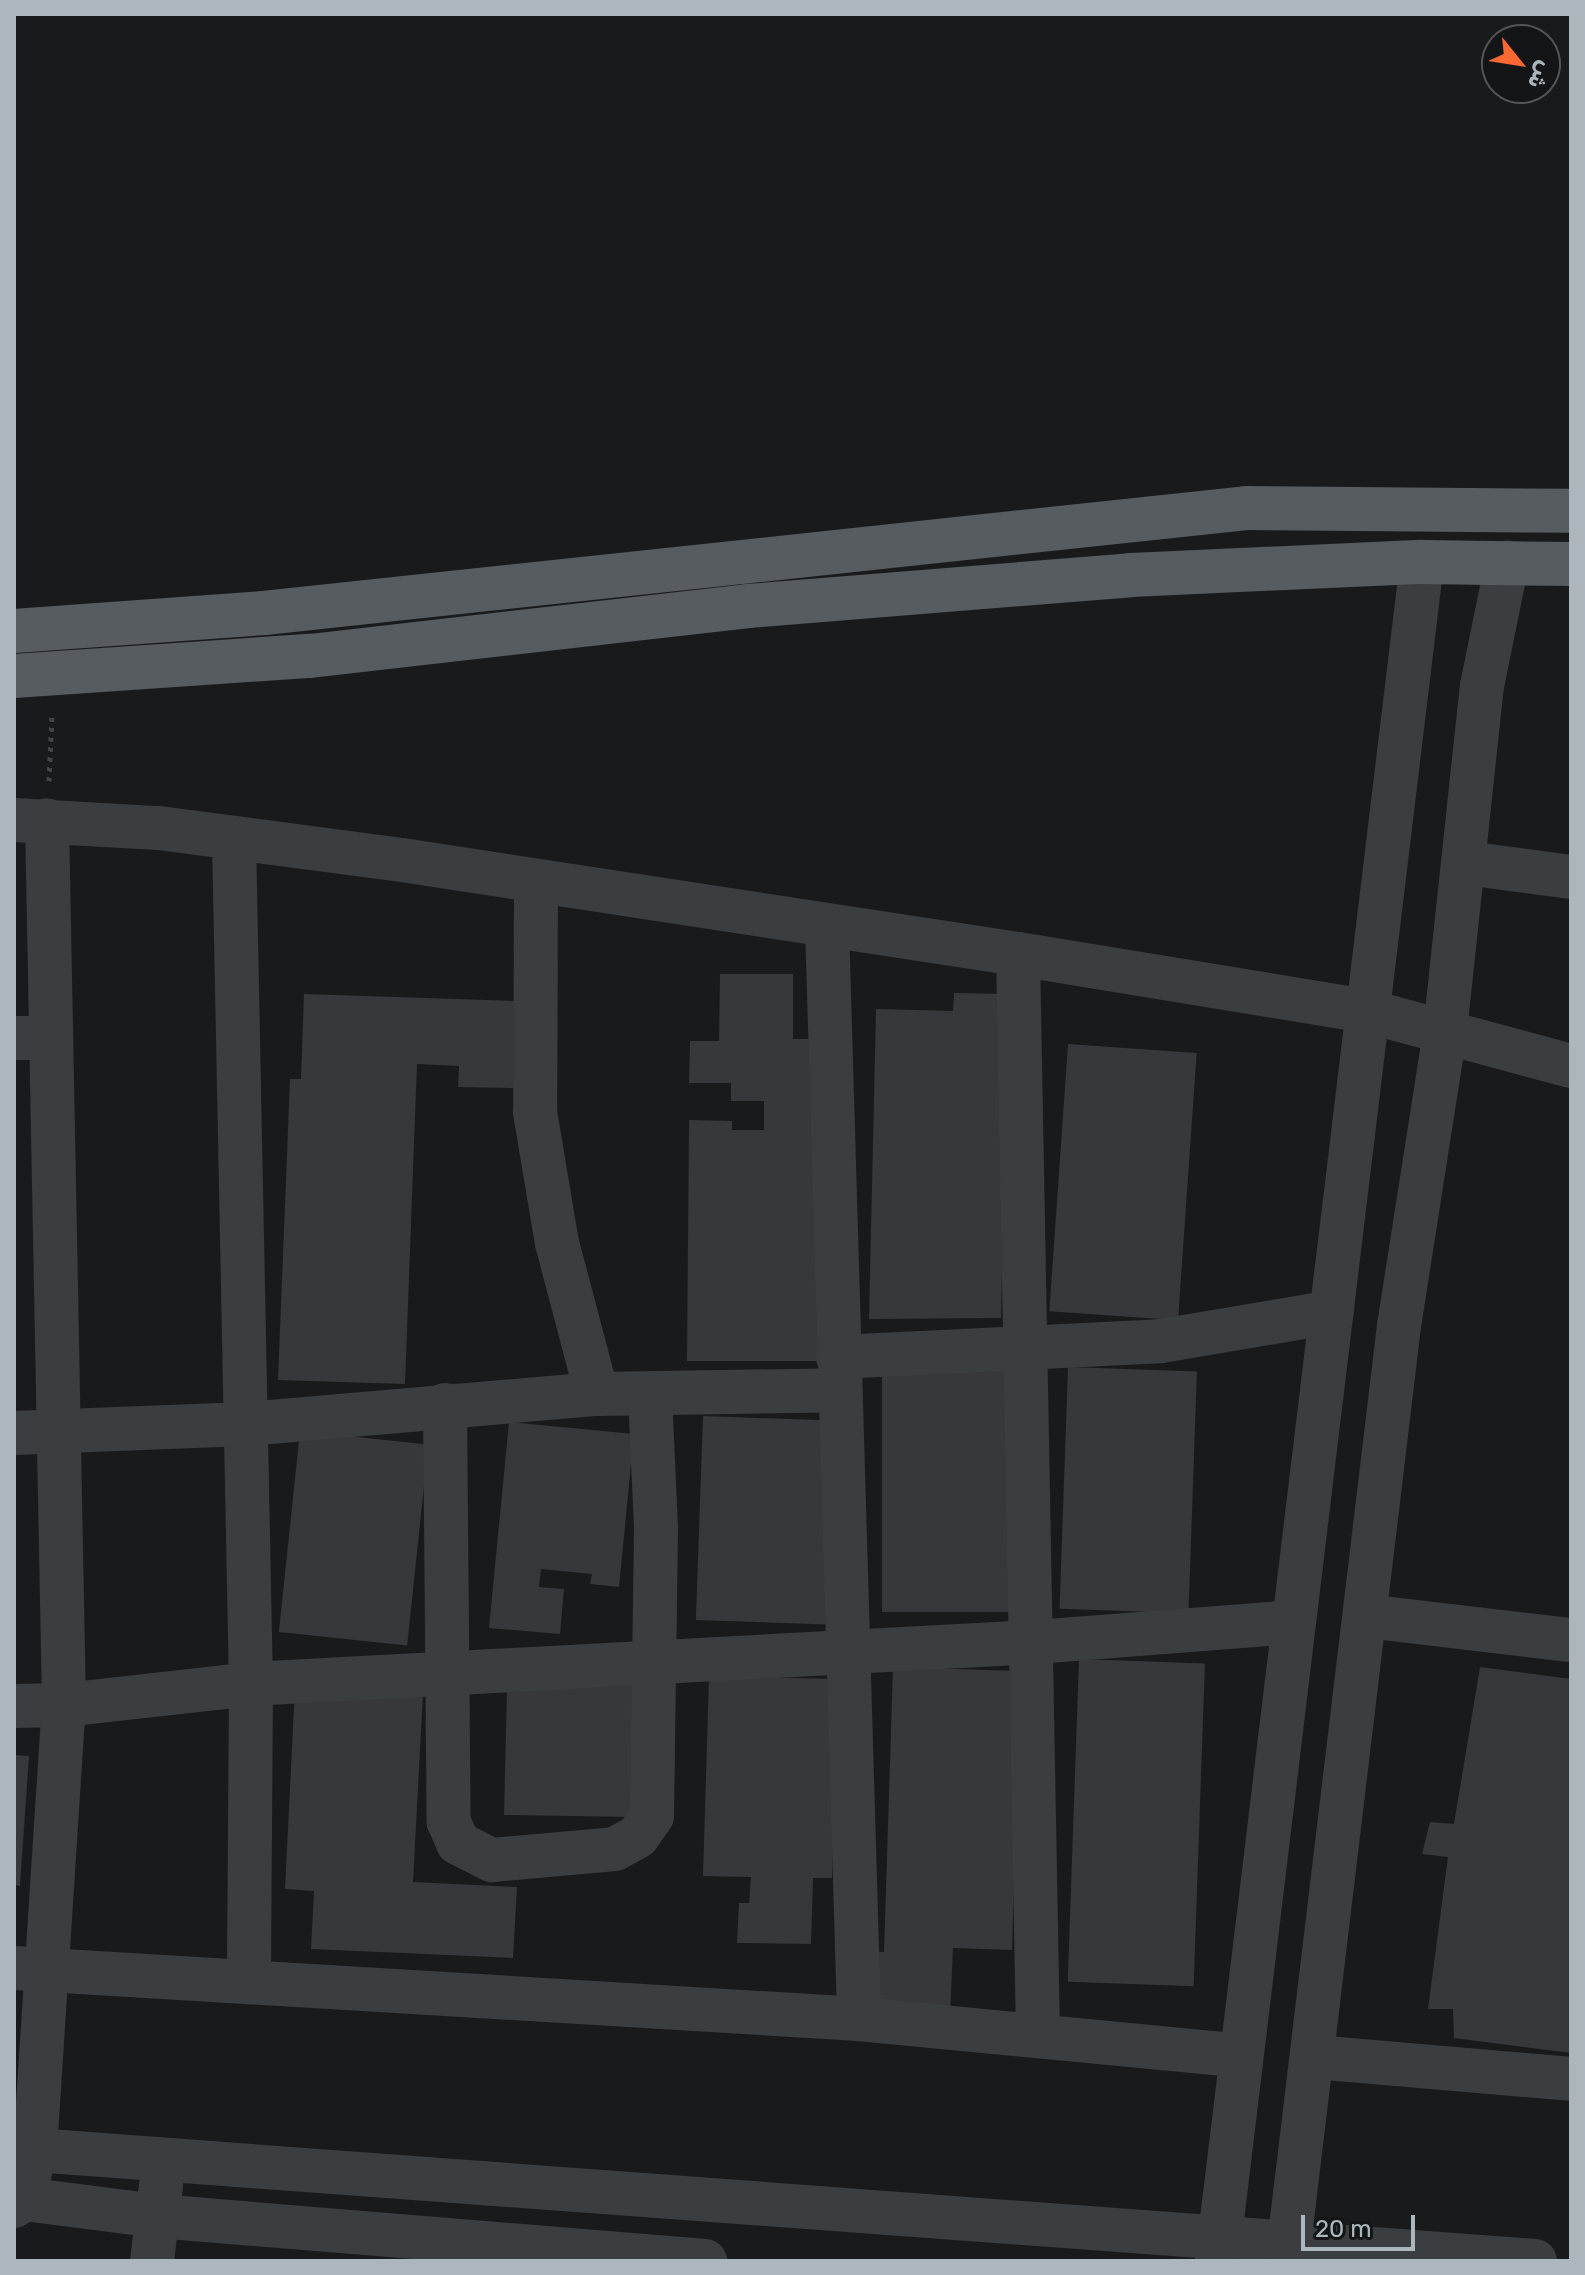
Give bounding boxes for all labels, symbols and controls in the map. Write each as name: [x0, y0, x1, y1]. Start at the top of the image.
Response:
north arrow: [1481, 24, 1561, 104]
text: ش: [1522, 56, 1559, 94]
scale bar: [1305, 2199, 1419, 2249]
text: 20 m: [1315, 2215, 1372, 2243]

